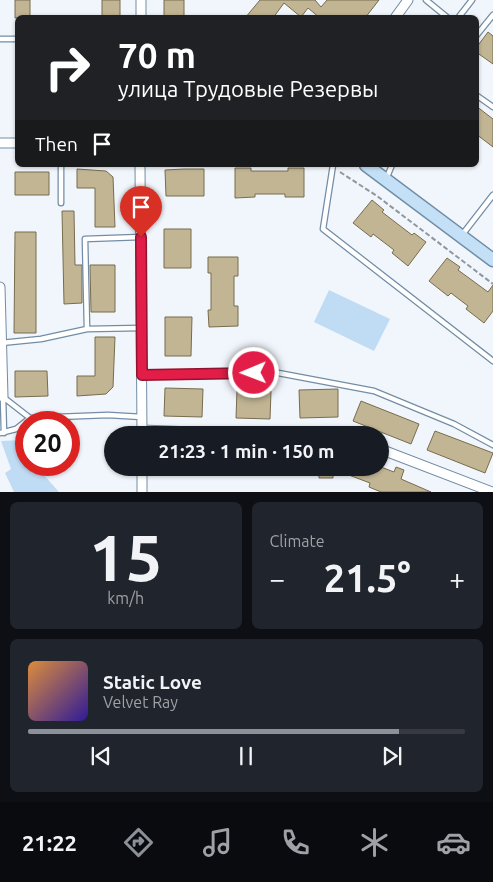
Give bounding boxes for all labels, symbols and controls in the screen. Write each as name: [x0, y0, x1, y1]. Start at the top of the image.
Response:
icon: right: [35, 35, 100, 100]
text: 70 m: [118, 35, 196, 75]
text: улица Трудовые Резервы: [118, 76, 378, 101]
icon: arrive: [88, 130, 116, 158]
text: Then: [35, 133, 78, 155]
pin: [120, 186, 162, 237]
icon: arrive: [127, 193, 155, 221]
position arrow: [227, 346, 279, 398]
speed limit sign: 20: [15, 411, 80, 476]
text: 21:23 · 1 min · 150 m: [159, 440, 334, 462]
text: 15: [89, 520, 162, 593]
text: Climate: [270, 532, 325, 550]
text: 21.5°: [324, 557, 411, 599]
text: −: [270, 563, 285, 594]
text: +: [449, 563, 465, 594]
text: km/h: [107, 589, 144, 607]
text: Static Love: [103, 671, 202, 693]
text: Velvet Ray: [103, 693, 178, 711]
icon: previous: [87, 742, 115, 770]
icon: pause: [232, 742, 260, 770]
icon: next: [378, 742, 406, 770]
icon: directions: [121, 825, 156, 860]
icon: music: [200, 825, 235, 860]
icon: phone: [278, 825, 313, 860]
icon: climate: [357, 825, 392, 860]
icon: car: [436, 825, 471, 860]
text: 21:22: [22, 830, 77, 855]

